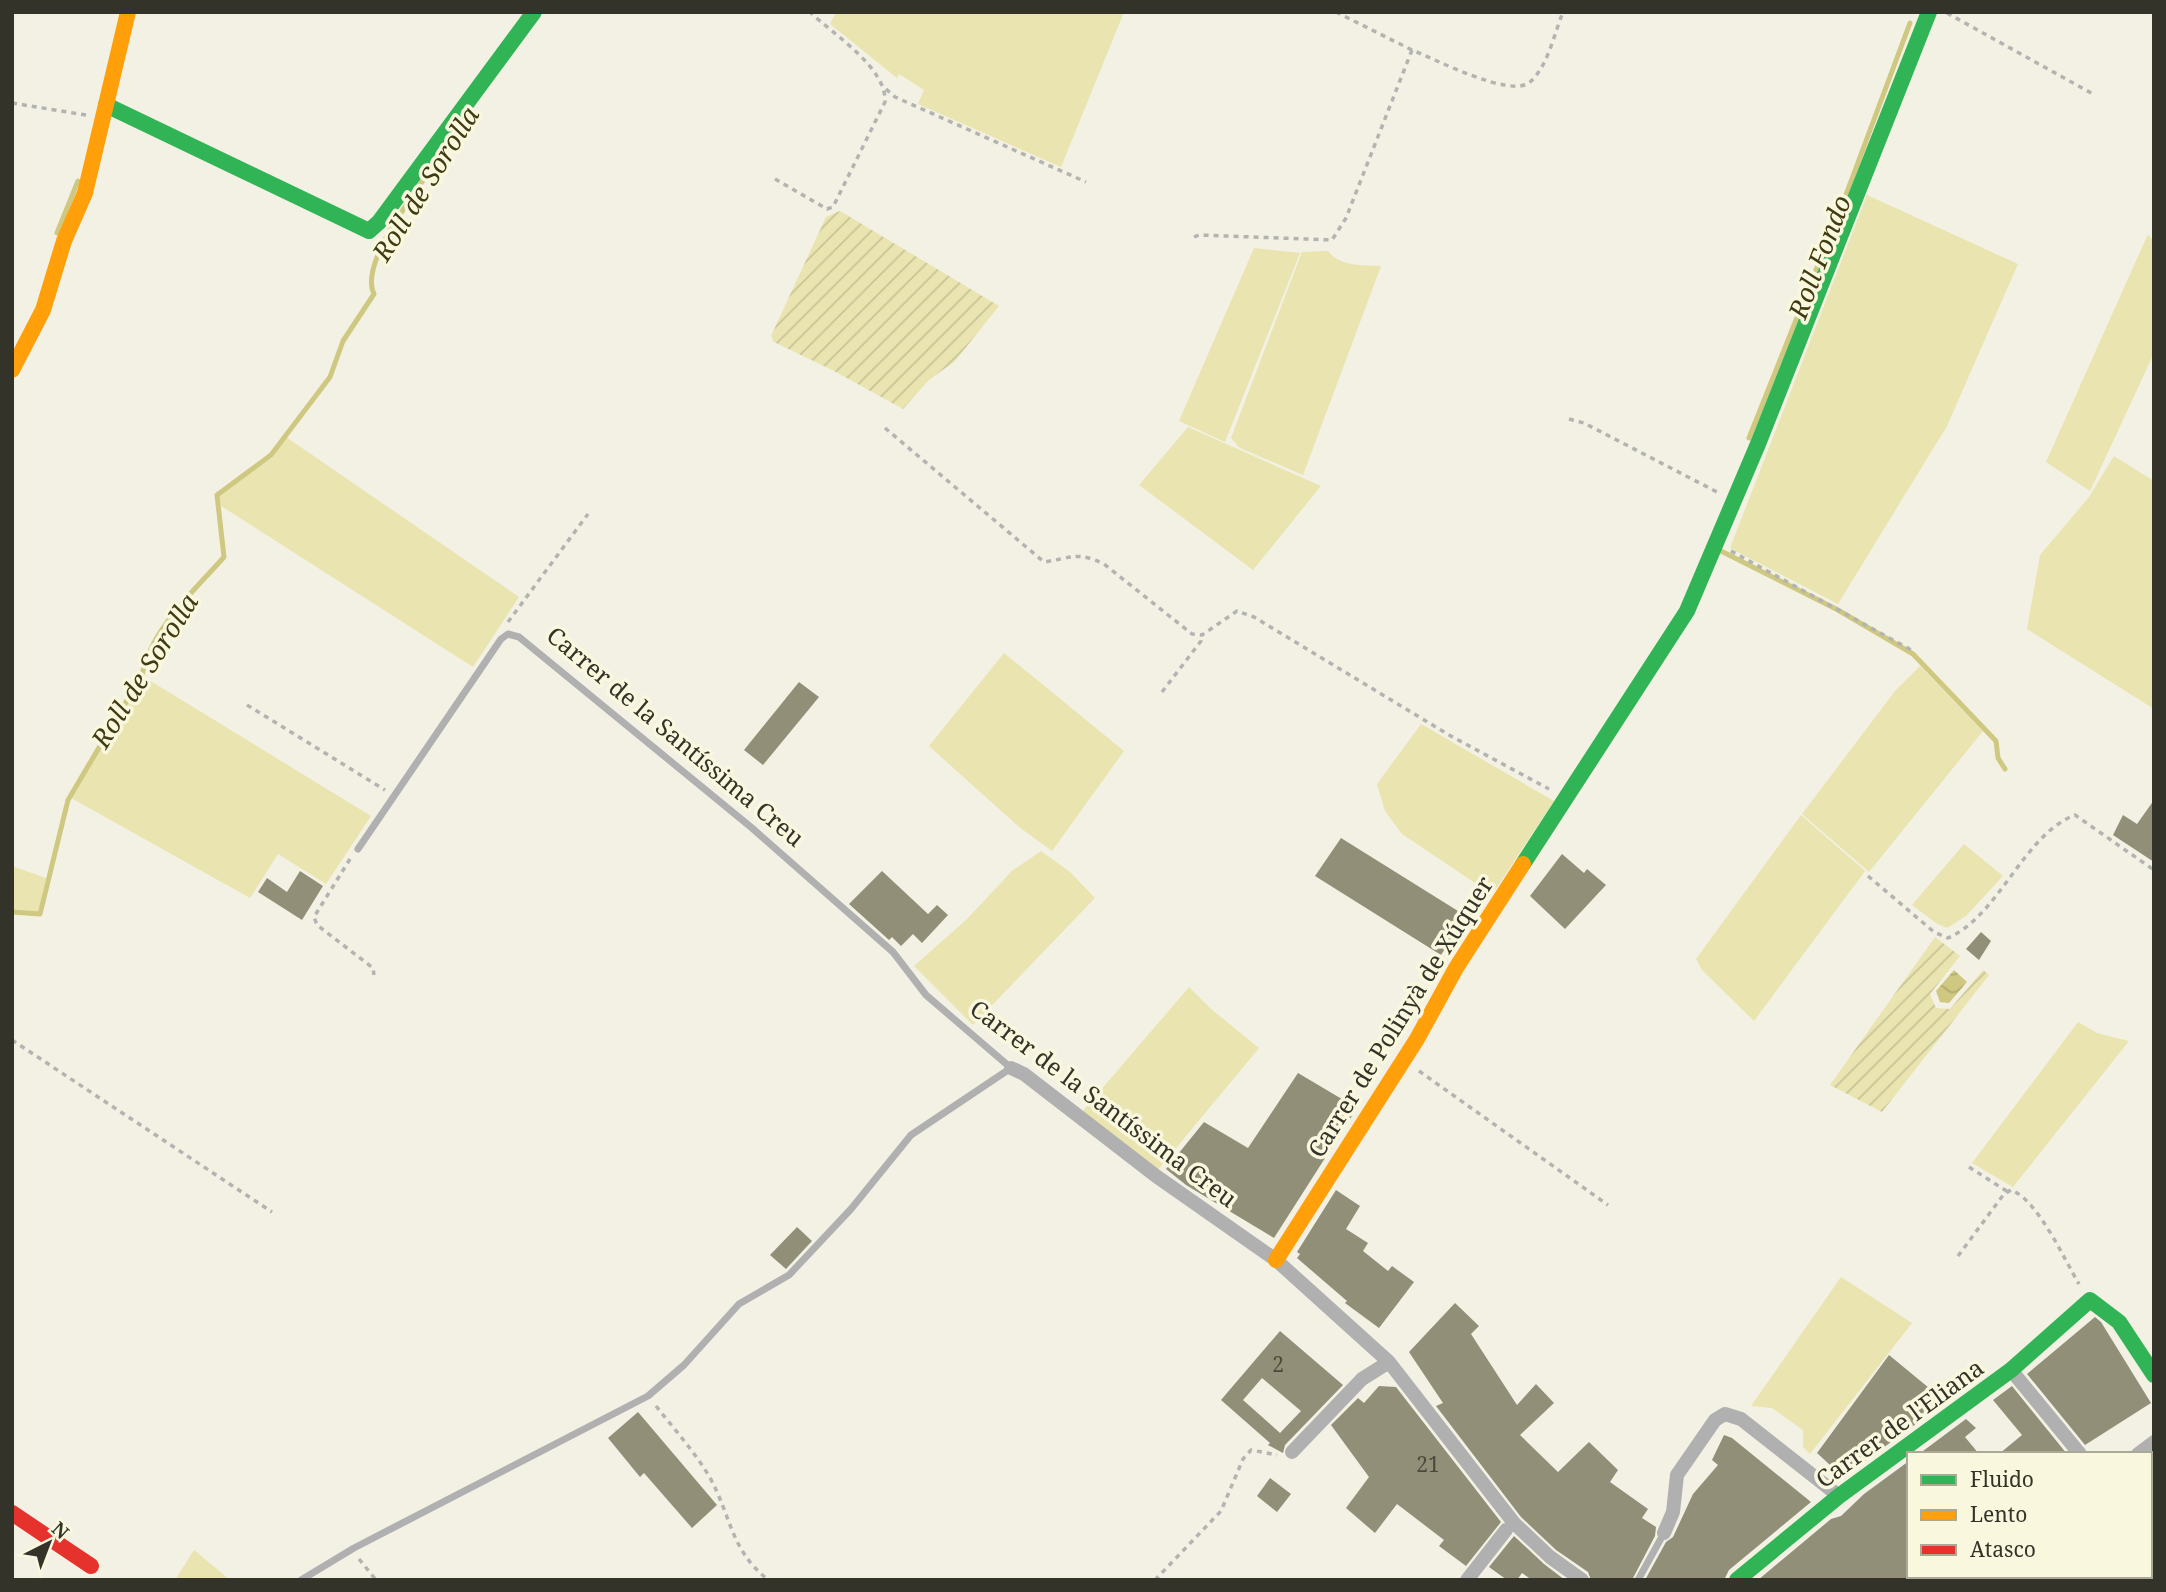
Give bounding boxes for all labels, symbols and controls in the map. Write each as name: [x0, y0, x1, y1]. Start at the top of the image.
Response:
water label: Roll de Sorolla: [363, 99, 487, 268]
water label: Roll Fondo: [1779, 190, 1859, 324]
water label: Roll de Sorolla: [82, 586, 206, 755]
street label: Carrer de la Santíssima Creu: [540, 618, 812, 853]
street label: Carrer de Polinyà de Xúquer: [1299, 869, 1500, 1163]
street label: Carrer de la Santíssima Creu: [964, 991, 1244, 1214]
house number: 2: [1272, 1350, 1284, 1378]
street label: Carrer de l'Eliana: [1808, 1351, 1990, 1495]
house number: 21: [1416, 1450, 1440, 1478]
legend: [1907, 1452, 2152, 1578]
text: Fluido: [1970, 1465, 2034, 1493]
text: Lento: [1970, 1500, 2027, 1528]
north arrow: [14, 1508, 84, 1578]
text: N: [46, 1516, 75, 1545]
text: Atasco: [1970, 1535, 2036, 1563]

